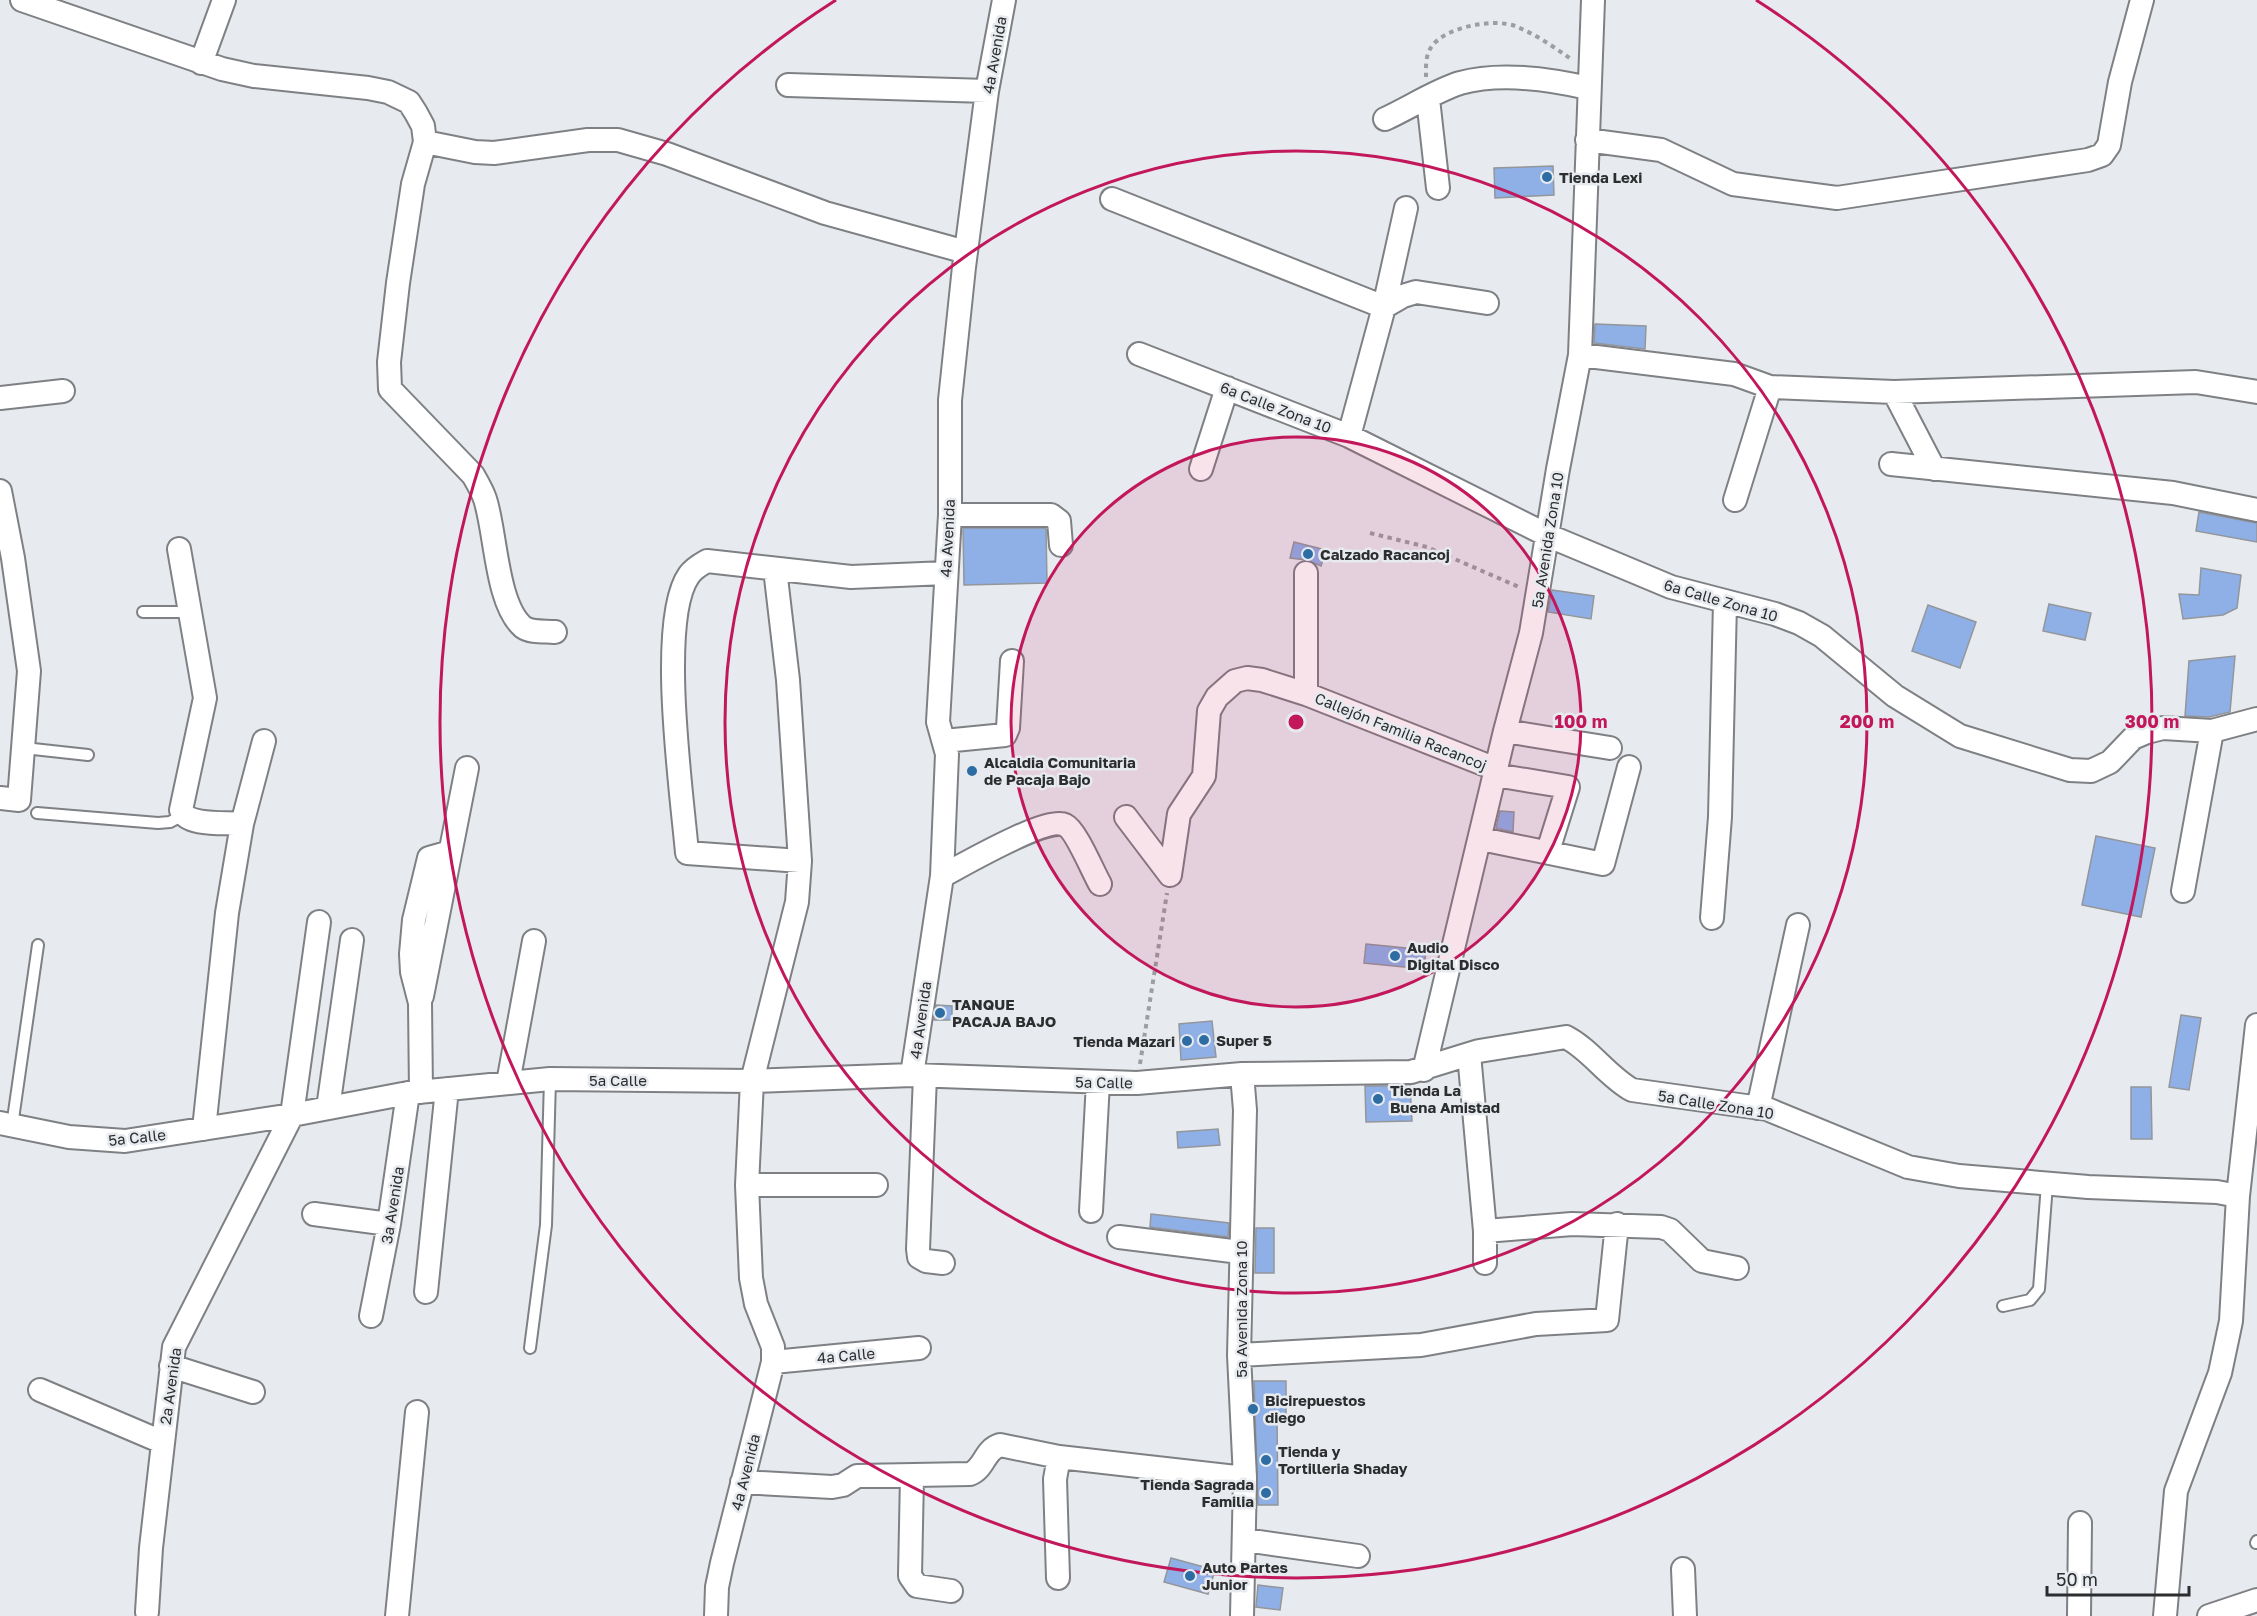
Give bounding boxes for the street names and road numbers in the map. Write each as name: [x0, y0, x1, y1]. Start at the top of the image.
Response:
street label: 4a Avenida: [978, 15, 1010, 95]
street label: 6a Calle Zona 10: [1218, 378, 1334, 436]
street label: 5a Avenida Zona 10: [1527, 471, 1567, 609]
street label: 4a Avenida: [936, 498, 958, 578]
street label: 6a Calle Zona 10: [1662, 575, 1780, 625]
street label: Callejón Familia Racancoj: [1312, 688, 1490, 774]
street label: 4a Avenida: [906, 980, 934, 1060]
street label: 5a Calle: [589, 1071, 647, 1089]
street label: 5a Calle: [1075, 1072, 1133, 1092]
street label: 5a Calle Zona 10: [1657, 1086, 1775, 1122]
street label: 5a Calle: [107, 1125, 167, 1149]
street label: 3a Avenida: [377, 1165, 407, 1245]
street label: 5a Avenida Zona 10: [1232, 1240, 1250, 1378]
street label: 4a Calle: [816, 1343, 876, 1367]
street label: 2a Avenida: [156, 1346, 184, 1426]
street label: 4a Avenida: [727, 1432, 763, 1512]

